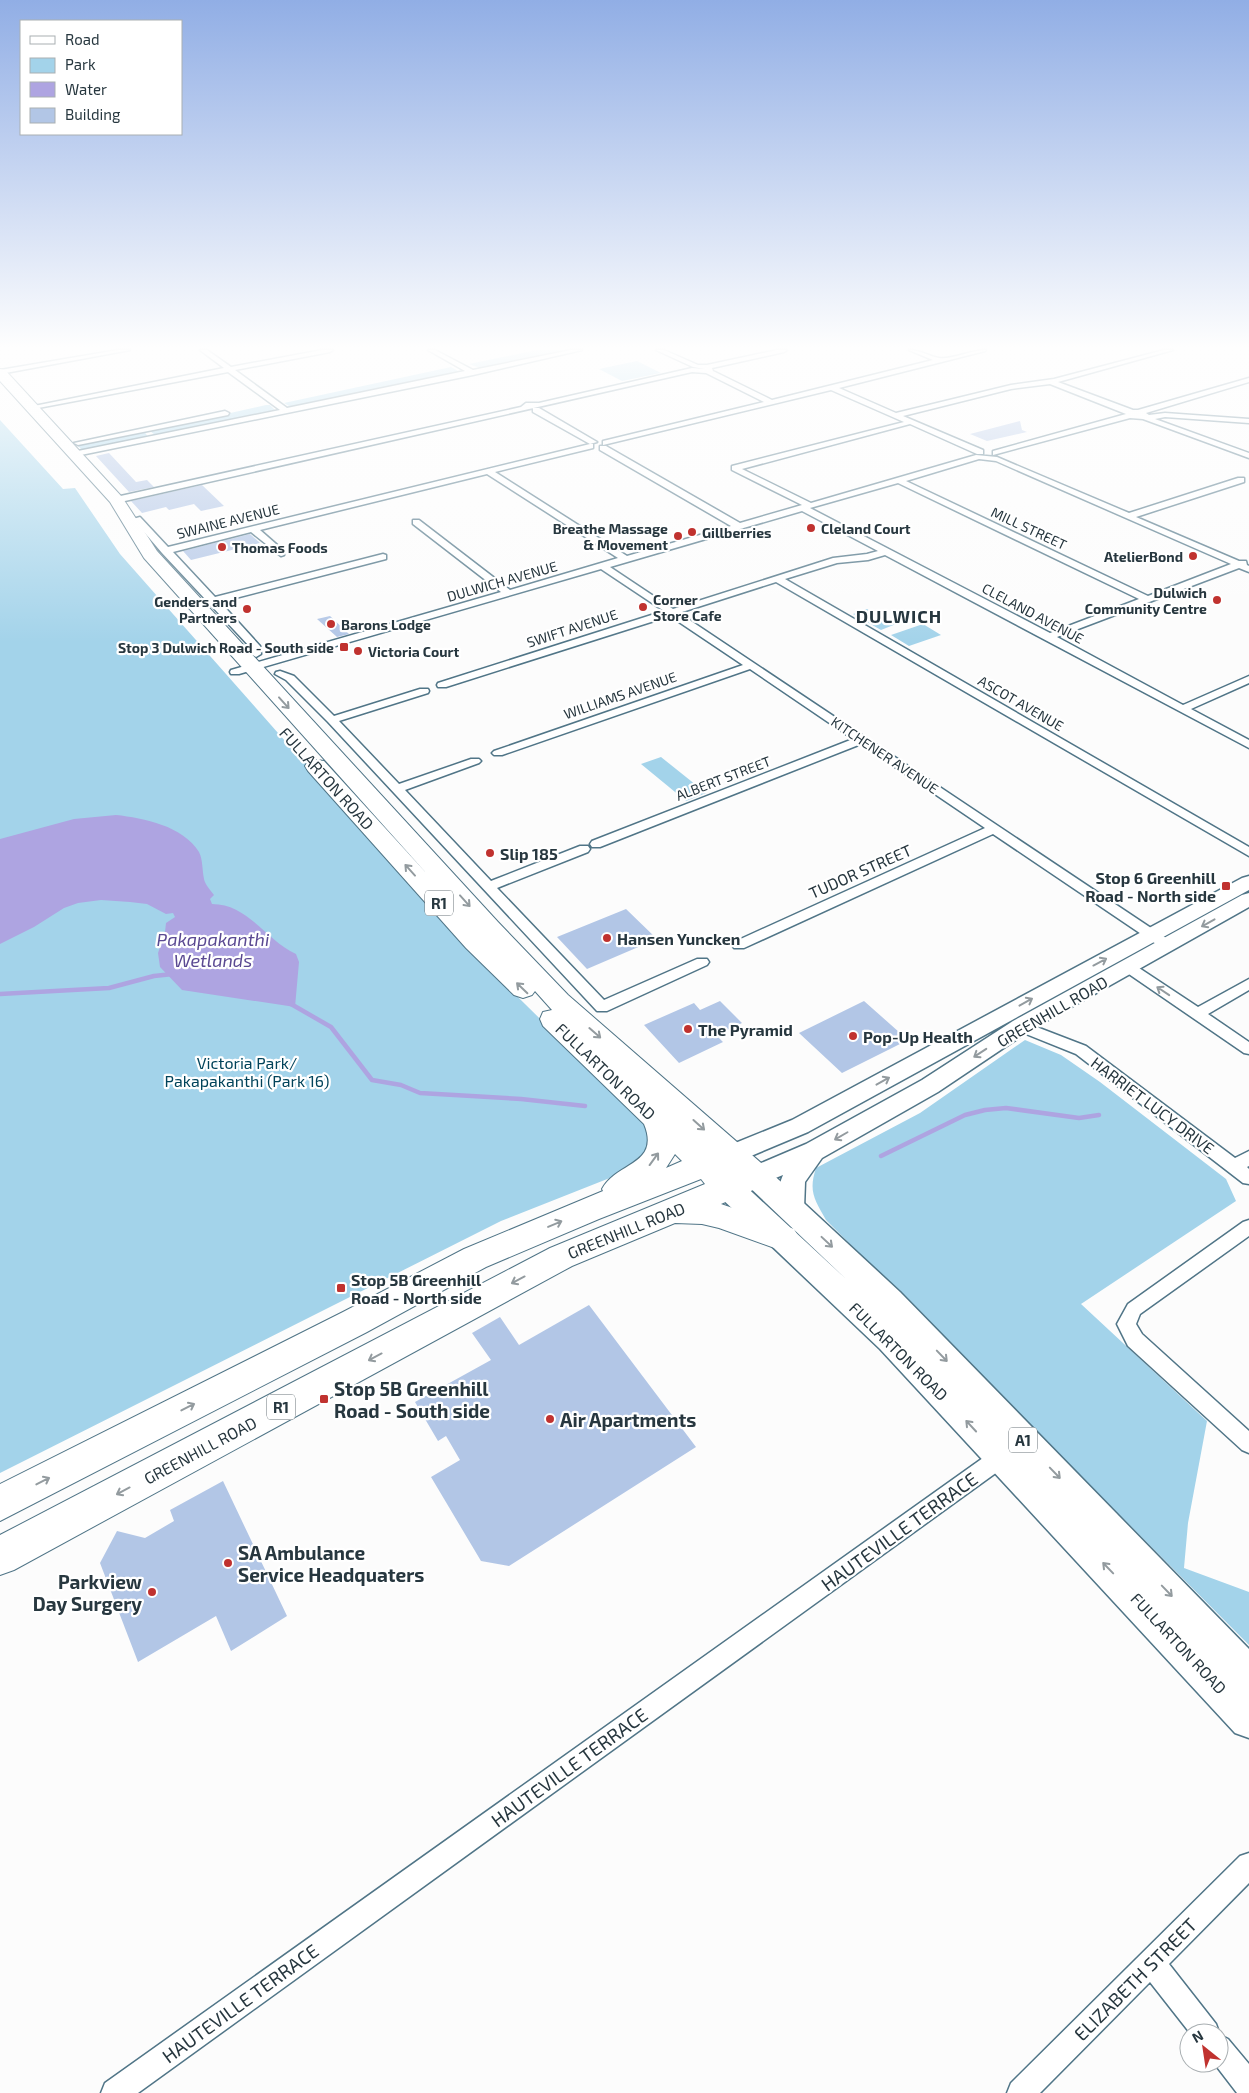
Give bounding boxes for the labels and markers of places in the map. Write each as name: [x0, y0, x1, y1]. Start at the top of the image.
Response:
place label: Breathe Massage & Movement: [553, 520, 668, 553]
place label: Cleland Court: [821, 520, 911, 537]
marker: Cleland Court: [805, 522, 817, 534]
place label: Gillberries: [702, 524, 771, 541]
marker: Gillberries: [686, 526, 698, 538]
marker: Breathe Massage & Movement: [672, 530, 684, 542]
place label: Thomas Foods: [232, 539, 328, 556]
marker: Thomas Foods: [216, 541, 228, 553]
place label: AtelierBond: [1104, 548, 1183, 565]
marker: AtelierBond: [1187, 550, 1199, 562]
place label: Dulwich Community Centre: [1085, 584, 1207, 617]
place label: Corner Store Cafe: [653, 591, 722, 624]
place label: Genders and Partners: [154, 593, 237, 626]
marker: Dulwich Community Centre: [1211, 594, 1223, 606]
marker: Corner Store Cafe: [637, 601, 649, 613]
marker: Genders and Partners: [241, 603, 253, 615]
place label: Barons Lodge: [341, 616, 431, 633]
marker: Barons Lodge: [325, 618, 337, 630]
place label: Stop 3 Dulwich Road - South side: [118, 639, 334, 656]
marker: Stop 3 Dulwich Road - South side: [338, 641, 350, 653]
place label: Victoria Court: [368, 643, 460, 660]
marker: Victoria Court: [352, 645, 364, 657]
place label: Slip 185: [500, 844, 558, 863]
marker: Slip 185: [484, 847, 496, 859]
place label: Stop 6 Greenhill Road - North side: [1085, 868, 1217, 905]
marker: Stop 6 Greenhill Road - North side: [1220, 880, 1232, 892]
place label: Hansen Yuncken: [617, 929, 740, 948]
marker: Hansen Yuncken: [601, 932, 613, 944]
place label: The Pyramid: [698, 1020, 793, 1040]
marker: The Pyramid: [682, 1023, 694, 1035]
place label: Pop-Up Health: [863, 1027, 973, 1046]
marker: Pop-Up Health: [847, 1030, 859, 1042]
place label: Stop 5B Greenhill Road - North side: [351, 1270, 482, 1307]
marker: Stop 5B Greenhill Road - North side: [335, 1282, 347, 1294]
place label: Stop 5B Greenhill Road - South side: [334, 1377, 490, 1422]
marker: Stop 5B Greenhill Road - South side: [318, 1393, 330, 1405]
place label: Air Apartments: [560, 1408, 696, 1431]
marker: Air Apartments: [544, 1413, 556, 1425]
place label: SA Ambulance Service Headquaters: [238, 1541, 424, 1586]
marker: SA Ambulance Service Headquaters: [222, 1557, 234, 1569]
place label: Parkview Day Surgery: [33, 1570, 142, 1616]
marker: Parkview Day Surgery: [146, 1586, 158, 1598]

